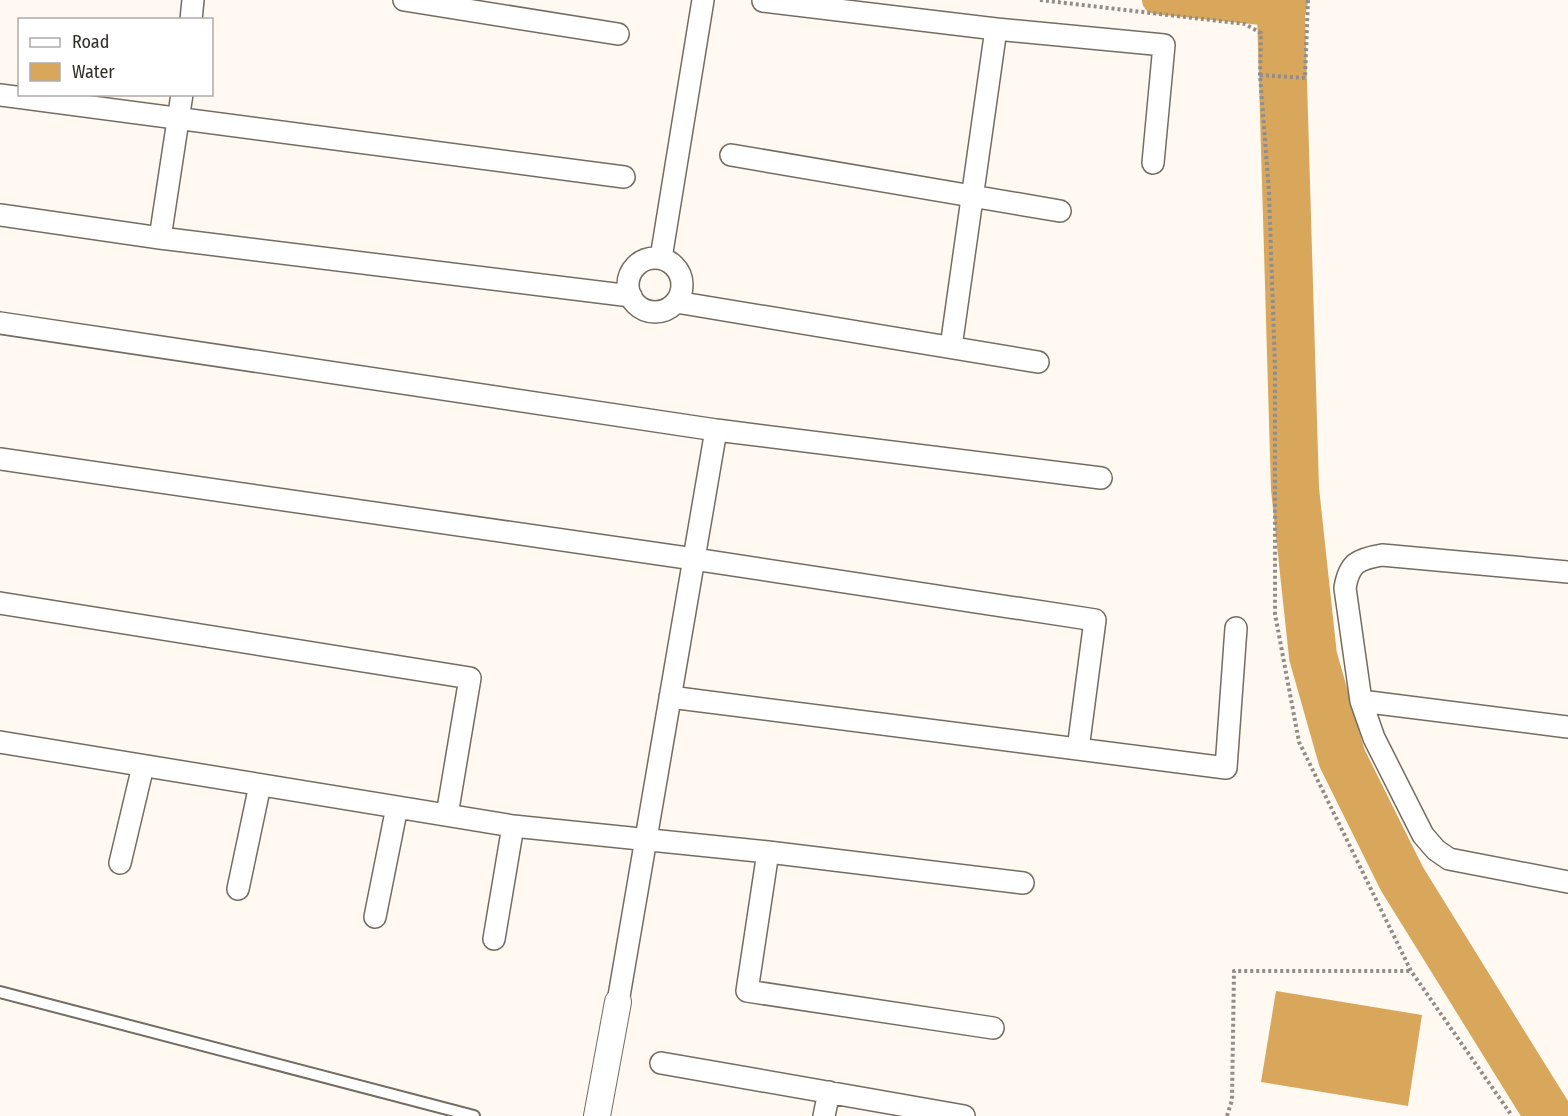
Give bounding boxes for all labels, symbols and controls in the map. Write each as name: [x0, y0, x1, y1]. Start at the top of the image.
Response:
legend: [18, 18, 213, 96]
text: Road: [72, 31, 109, 53]
text: Water: [72, 61, 115, 83]

